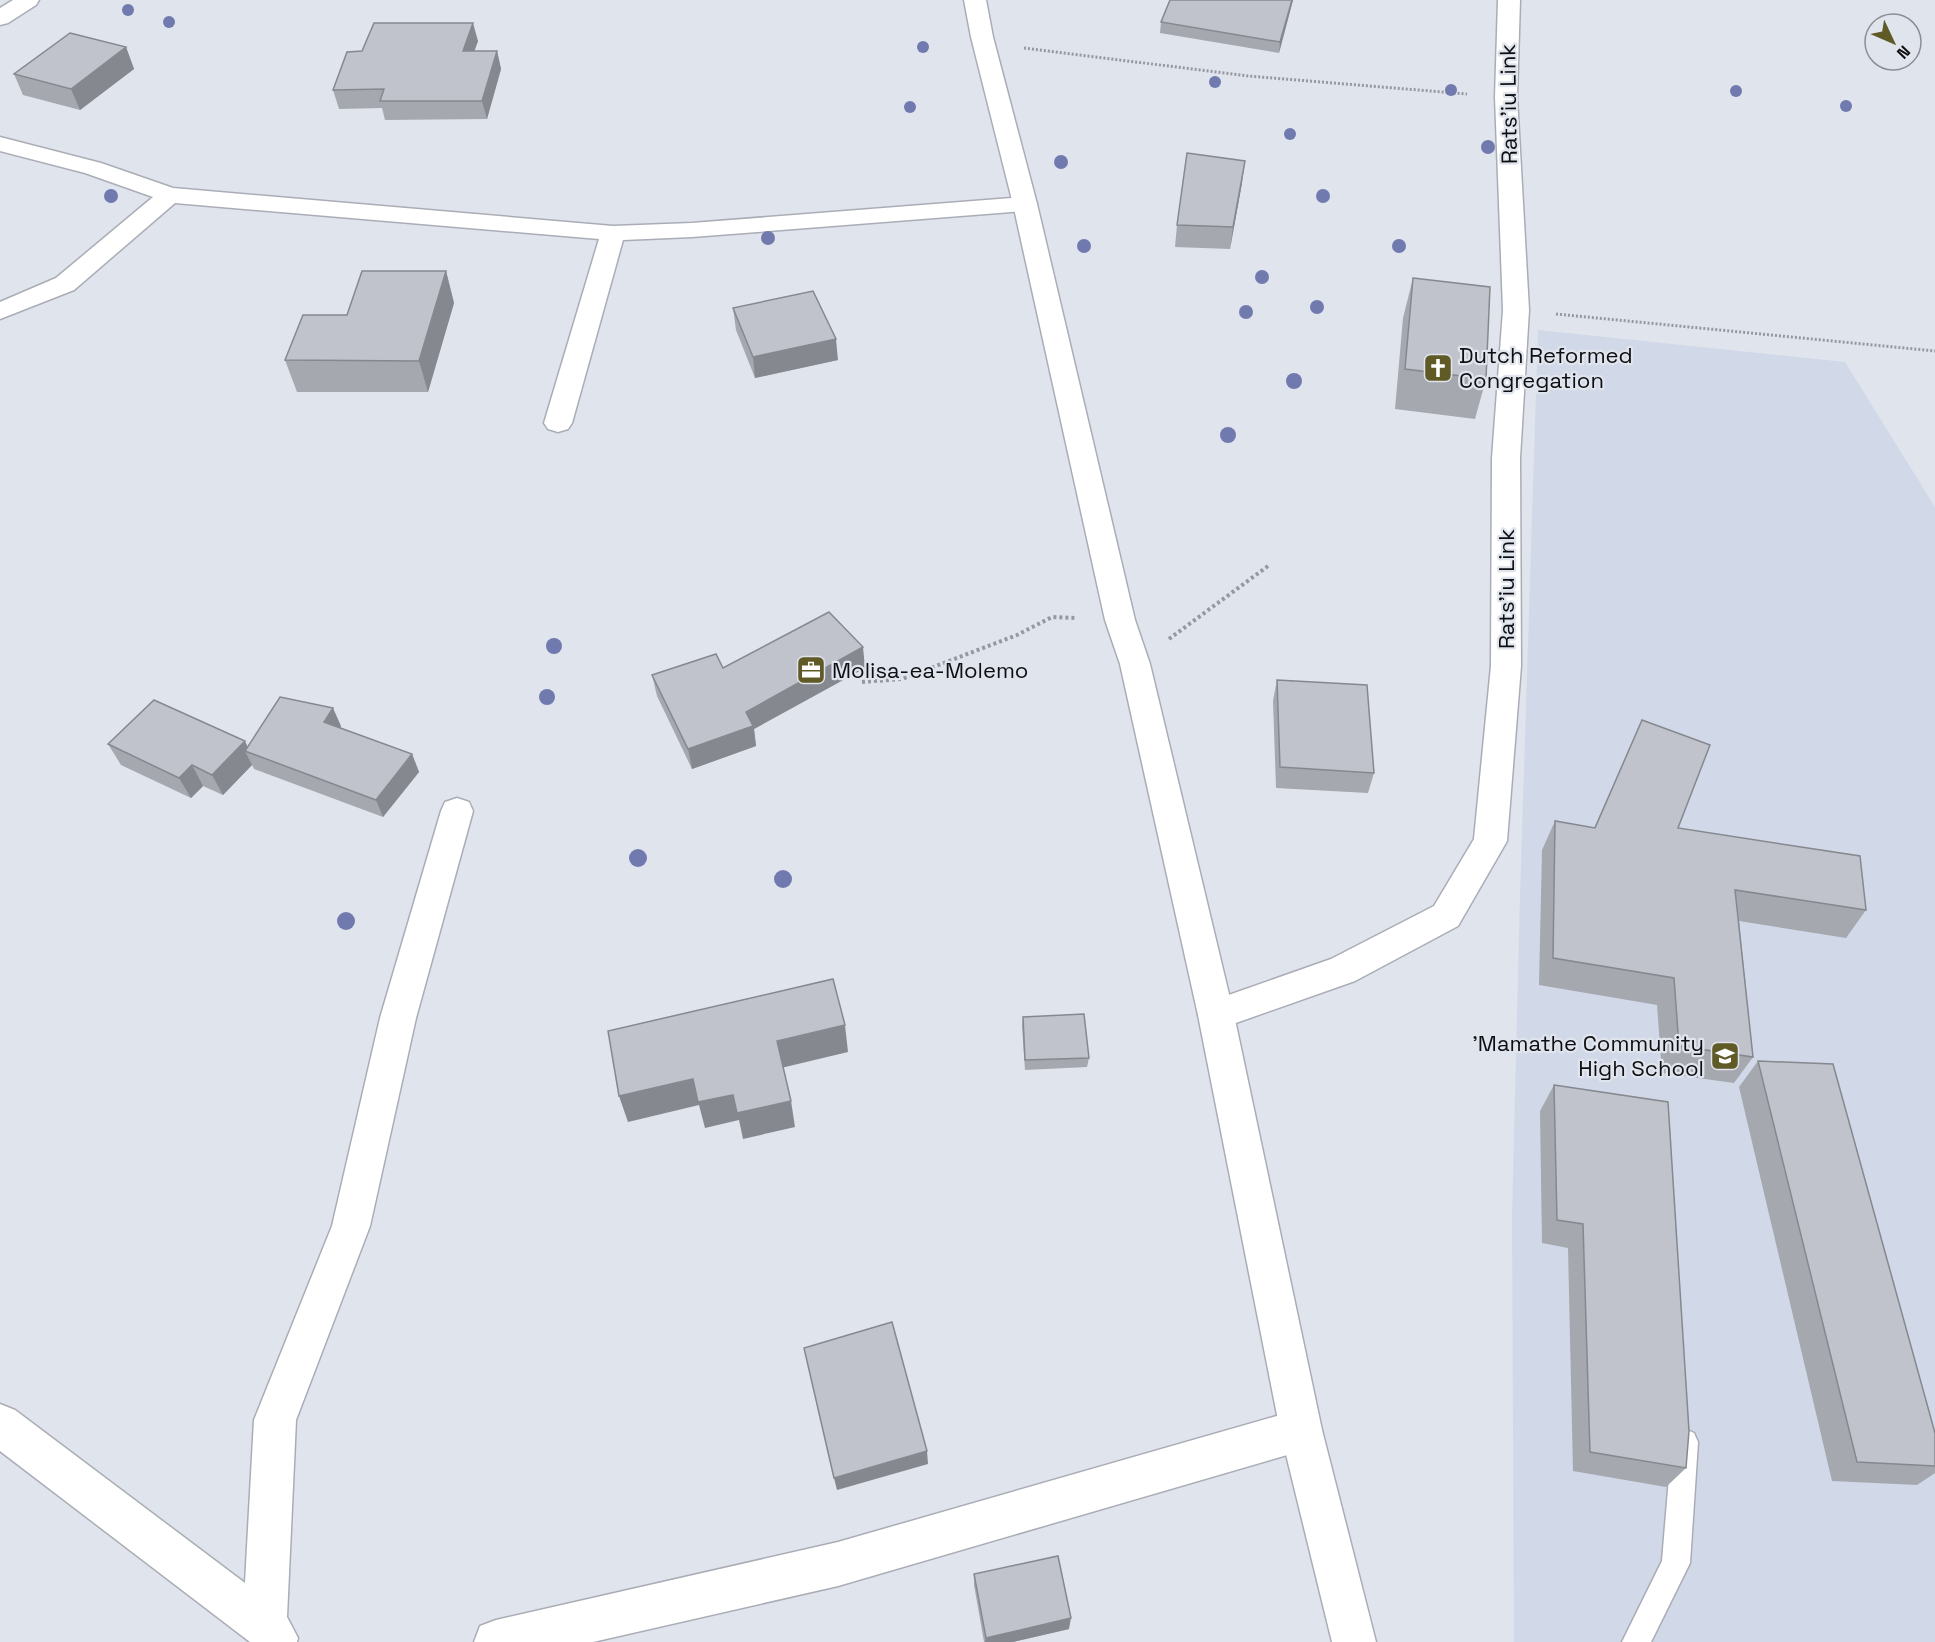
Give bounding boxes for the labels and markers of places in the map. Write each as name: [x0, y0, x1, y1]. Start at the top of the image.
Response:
place label: Dutch Reformed Congregation: [1459, 341, 1633, 394]
church icon: Dutch Reformed Congregation: [1422, 352, 1454, 384]
office icon: Molisa-ea-Molemo: [795, 654, 827, 686]
place label: Molisa-ea-Molemo: [832, 656, 1028, 684]
place label: 'Mamathe Community High School: [1472, 1029, 1704, 1082]
school or university icon: 'Mamathe Community High School: [1709, 1040, 1741, 1072]

